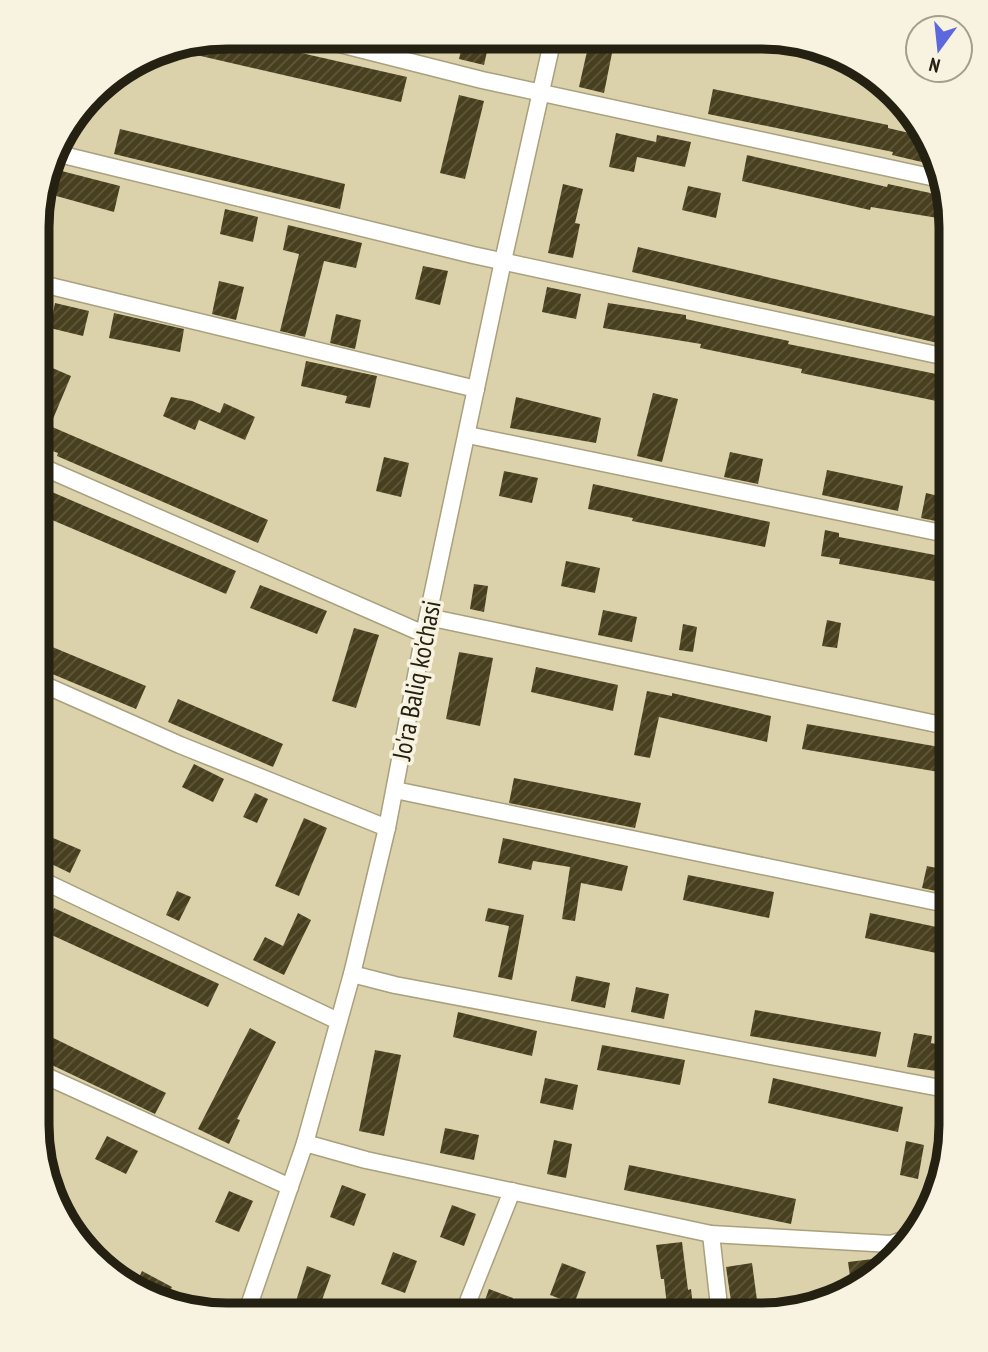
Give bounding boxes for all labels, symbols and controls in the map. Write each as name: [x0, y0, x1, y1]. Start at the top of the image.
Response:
north arrow: [904, 14, 974, 84]
text: N: [927, 53, 943, 78]
street label: Jo'ra Baliq ko'chasi: [384, 597, 448, 764]

